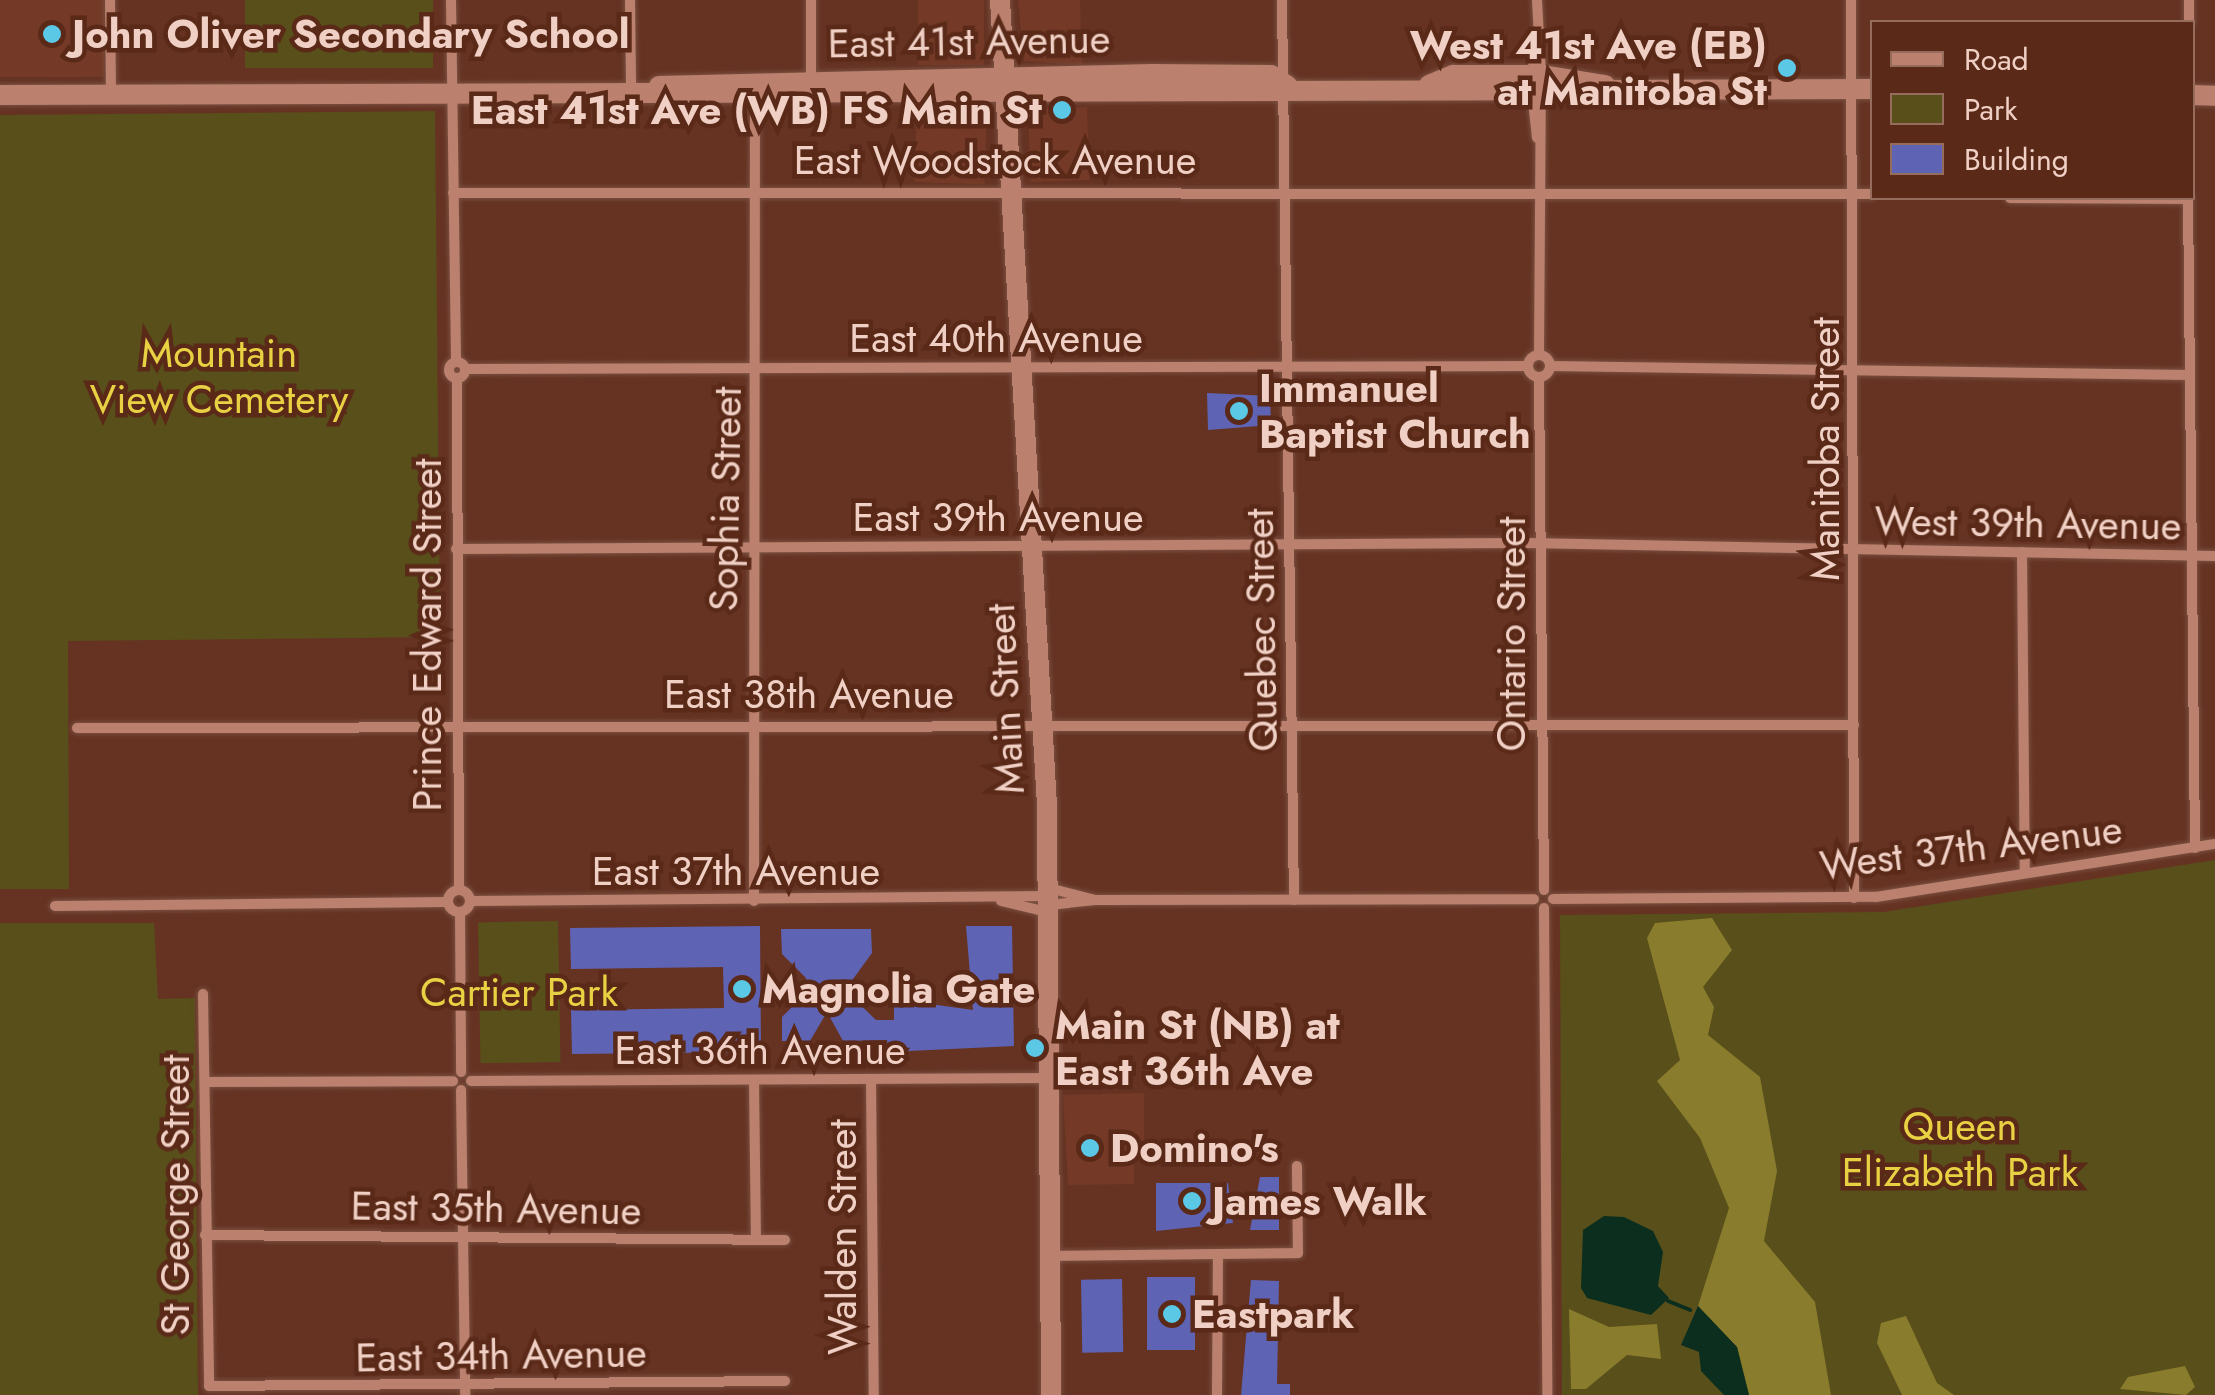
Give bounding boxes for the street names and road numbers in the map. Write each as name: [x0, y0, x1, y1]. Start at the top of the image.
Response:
street label: East 41st Avenue: [827, 15, 1111, 67]
street label: East Woodstock Avenue: [794, 136, 1196, 184]
street label: East 40th Avenue: [849, 314, 1143, 362]
street label: Manitoba Street: [1801, 317, 1849, 581]
street label: Sophia Street: [699, 386, 751, 612]
street label: Prince Edward Street: [403, 458, 451, 812]
street label: East 39th Avenue: [852, 493, 1144, 541]
street label: West 39th Avenue: [1874, 496, 2182, 550]
street label: Quebec Street: [1235, 508, 1287, 752]
street label: Ontario Street: [1487, 517, 1535, 751]
street label: Main Street: [976, 603, 1034, 795]
street label: East 38th Avenue: [664, 670, 954, 718]
street label: West 37th Avenue: [1817, 805, 2125, 889]
street label: East 37th Avenue: [592, 847, 880, 895]
street label: East 36th Avenue: [614, 1026, 906, 1074]
street label: St George Street: [151, 1055, 199, 1335]
street label: Walden Street: [818, 1119, 866, 1355]
street label: East 35th Avenue: [350, 1181, 642, 1235]
street label: East 34th Avenue: [355, 1328, 647, 1382]

